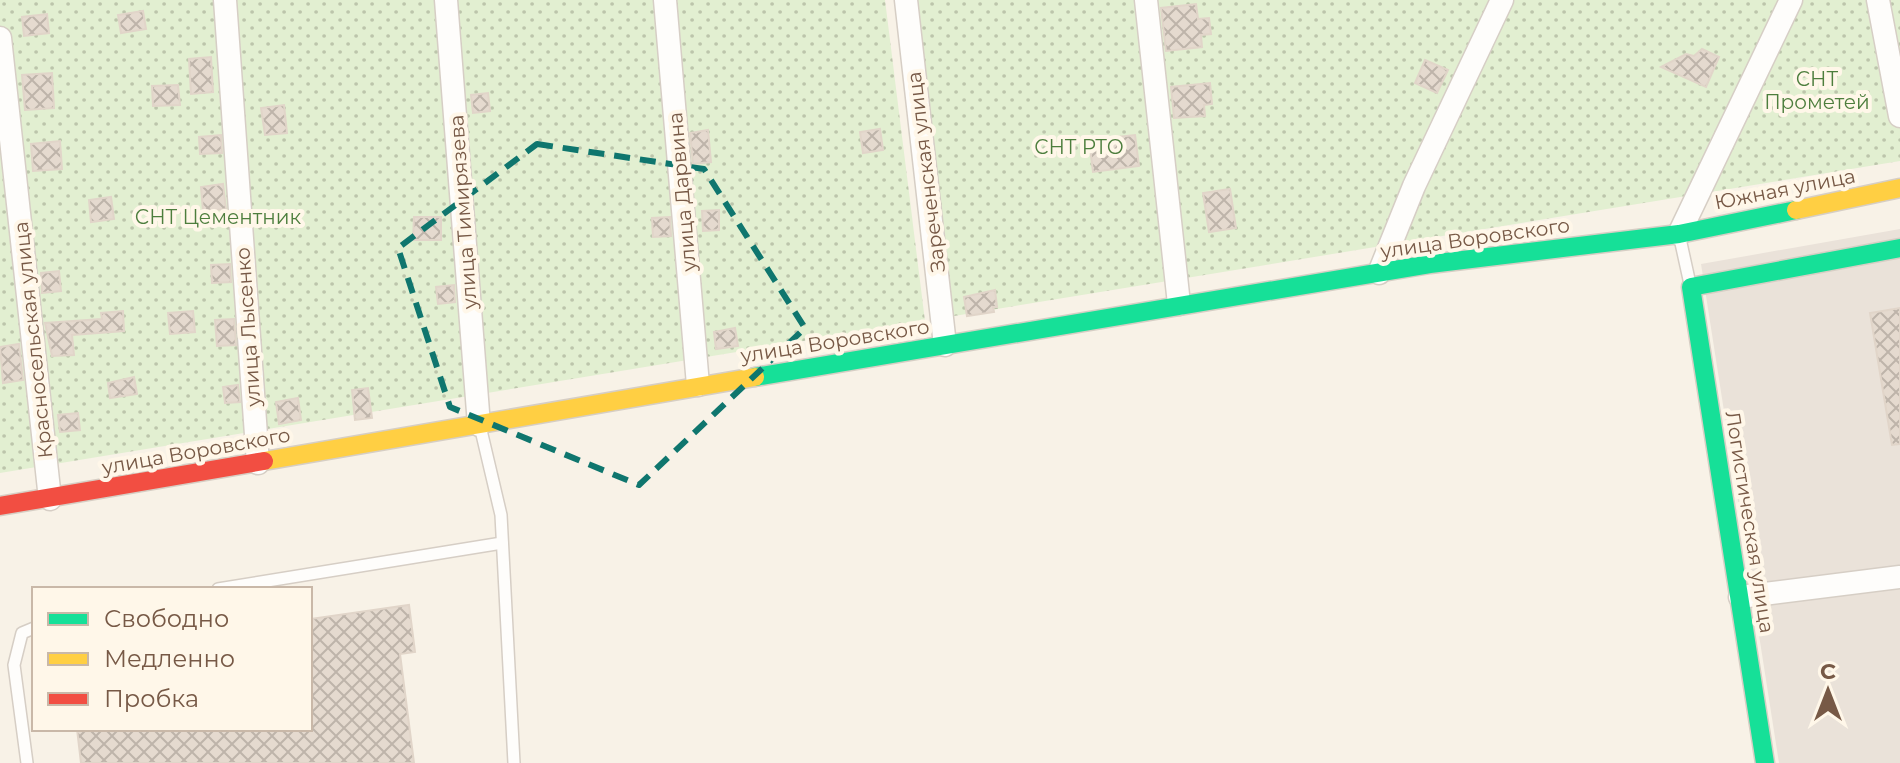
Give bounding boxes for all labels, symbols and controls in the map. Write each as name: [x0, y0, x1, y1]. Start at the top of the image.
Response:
park label: СНТ Прометей: [1764, 67, 1870, 114]
street label: Зареченская улица: [902, 70, 950, 274]
street label: улица Дарвина: [663, 111, 701, 274]
street label: улица Тимирязева: [444, 114, 482, 311]
park label: СНТ РТО: [1034, 135, 1124, 159]
street label: Южная улица: [1712, 164, 1858, 214]
park label: СНТ Цементник: [135, 205, 302, 229]
street label: улица Воровского: [1378, 213, 1571, 263]
street label: Красносельская улица: [9, 220, 57, 460]
street label: улица Лысенко: [230, 246, 266, 409]
street label: улица Воровского: [738, 314, 931, 368]
street label: Логистическая улица: [1721, 409, 1779, 635]
street label: улица Воровского: [99, 423, 292, 480]
legend: [32, 587, 312, 731]
text: Свободно: [104, 604, 229, 633]
text: Медленно: [104, 644, 235, 673]
north arrow: [1788, 651, 1868, 731]
text: С: [1820, 658, 1836, 685]
text: Пробка: [104, 684, 199, 713]

